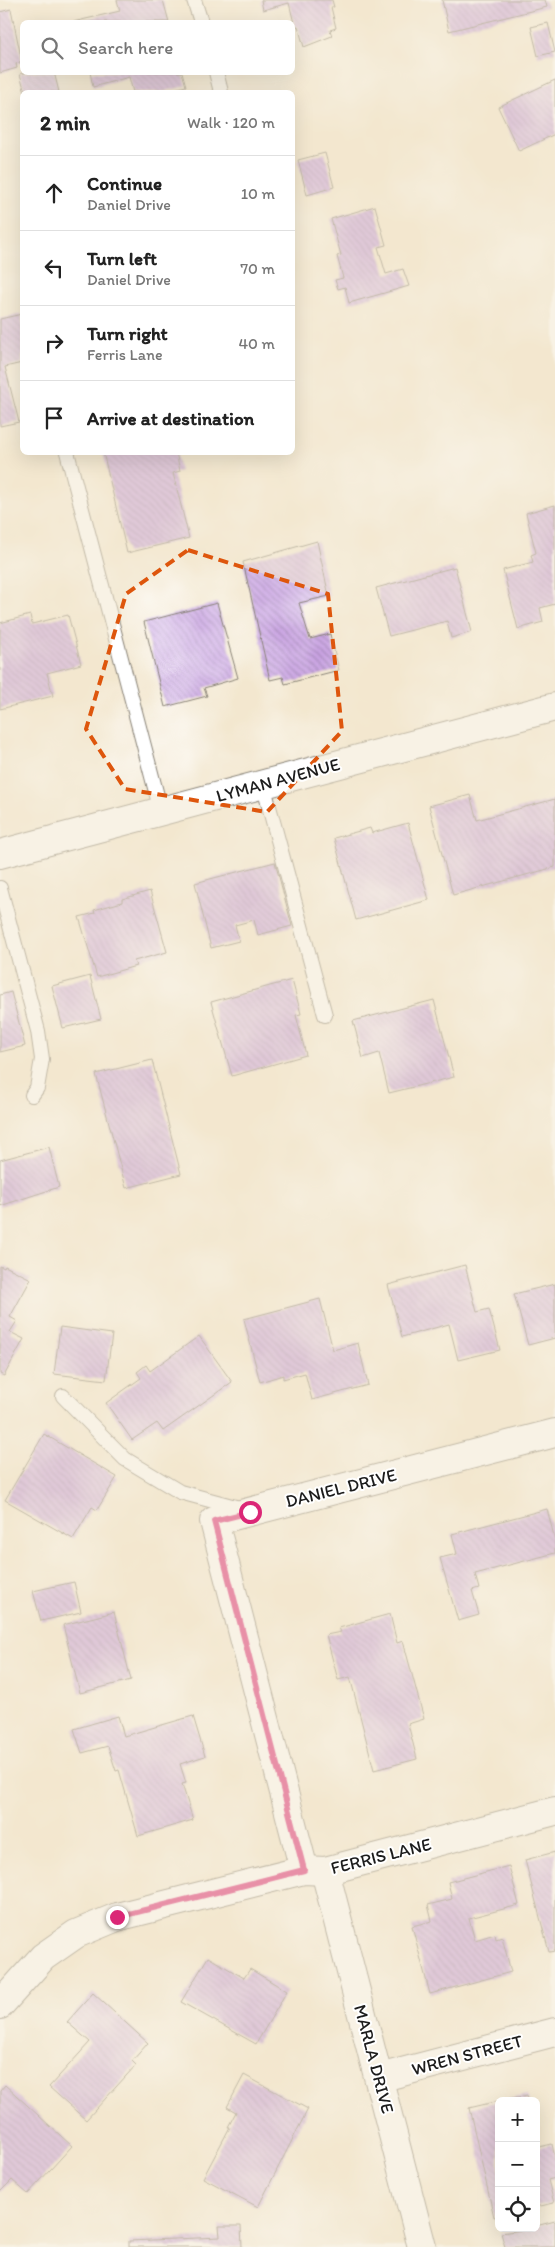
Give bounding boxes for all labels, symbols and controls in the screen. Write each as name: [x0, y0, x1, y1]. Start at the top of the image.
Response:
search box: [20, 20, 295, 75]
icon: search: [38, 34, 66, 62]
text: Search here: [78, 36, 173, 59]
text: 2 min: [40, 110, 90, 135]
text: Walk · 120 m: [187, 113, 275, 132]
text: Continue: [87, 172, 162, 195]
icon: ahead: [40, 179, 68, 207]
text: 10 m: [241, 184, 275, 203]
text: Daniel Drive: [87, 195, 171, 214]
text: Turn left: [87, 247, 157, 270]
icon: left: [40, 254, 68, 282]
text: 70 m: [240, 259, 275, 278]
text: Daniel Drive: [87, 270, 171, 289]
text: Turn right: [87, 322, 168, 345]
icon: right: [40, 329, 68, 357]
text: 40 m: [238, 334, 275, 353]
text: Ferris Lane: [87, 345, 163, 364]
icon: arrive: [40, 404, 68, 432]
text: Arrive at destination: [87, 407, 254, 430]
street label: LYMAN AVENUE: [214, 753, 342, 807]
street label: DANIEL DRIVE: [283, 1464, 399, 1512]
route start: [239, 1501, 262, 1524]
street label: FERRIS LANE: [328, 1833, 434, 1879]
route end: [106, 1906, 129, 1929]
street label: MARLA DRIVE: [349, 2002, 399, 2116]
street label: WREN STREET: [409, 2030, 525, 2080]
map controls: [495, 2097, 540, 2232]
button: +: [495, 2097, 540, 2142]
button: −: [495, 2142, 540, 2187]
button: locate: [495, 2187, 540, 2232]

